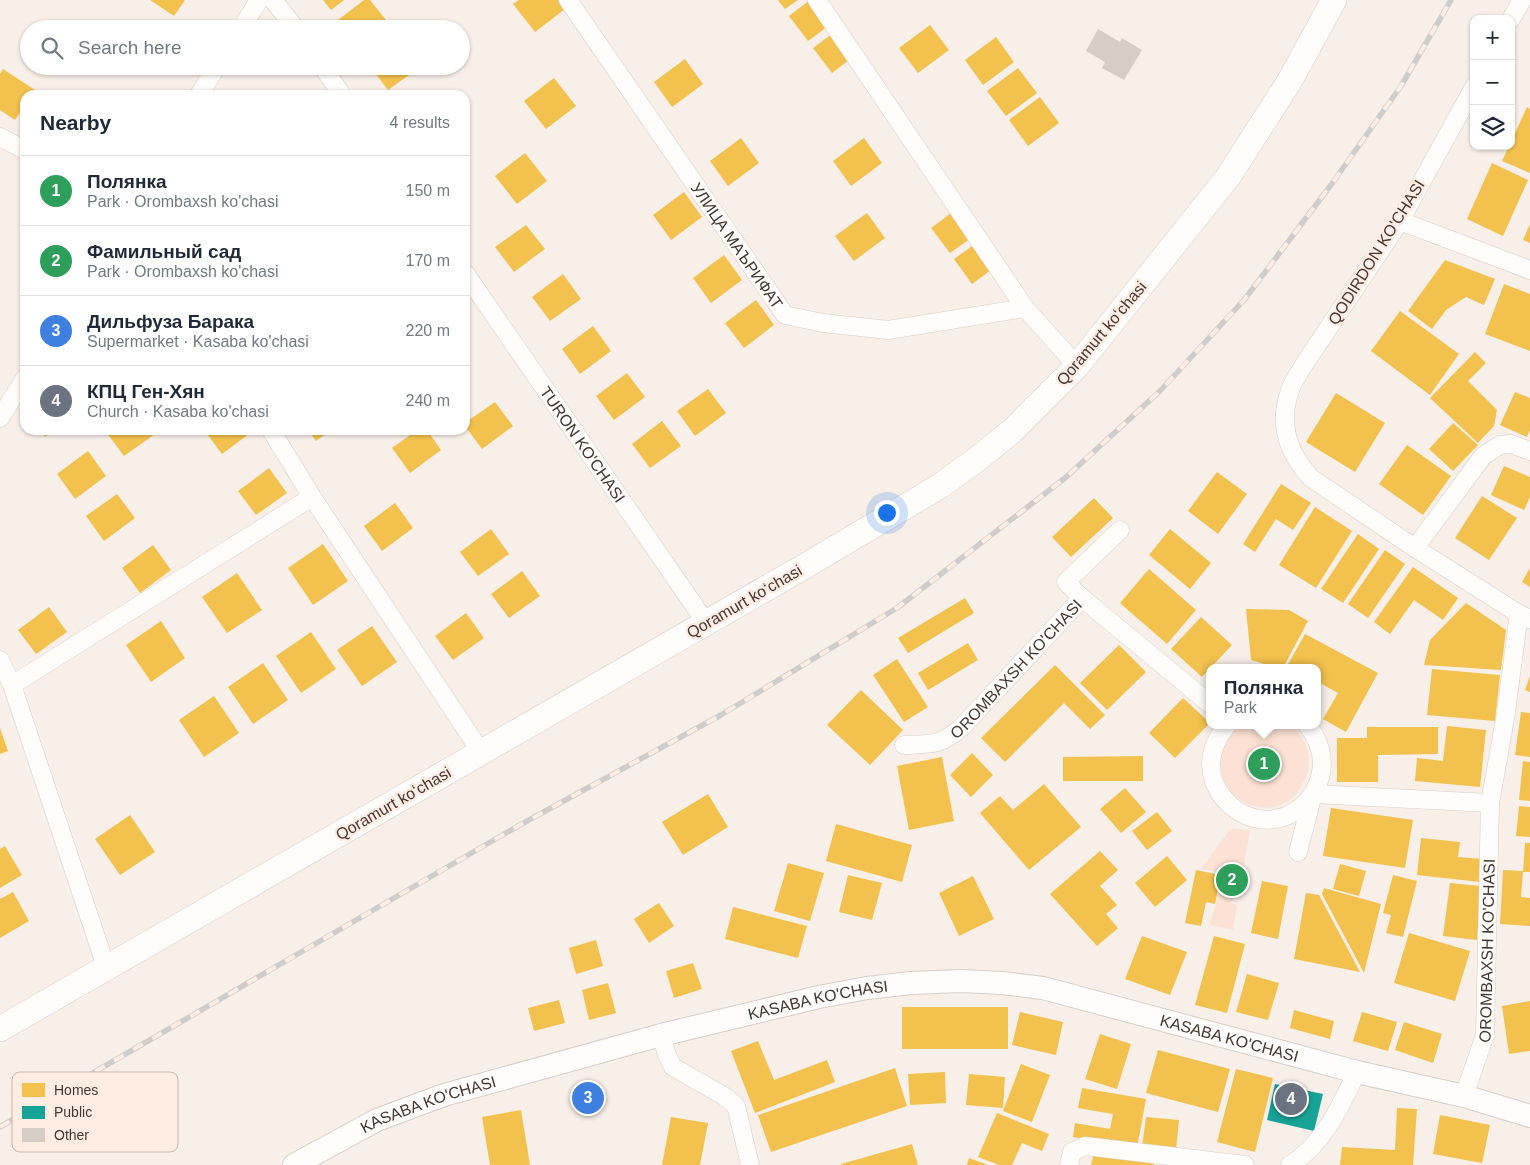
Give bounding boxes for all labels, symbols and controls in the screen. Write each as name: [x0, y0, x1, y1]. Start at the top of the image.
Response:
map controls: [1470, 15, 1515, 150]
button: +: [1470, 15, 1515, 60]
search box: [20, 20, 470, 75]
icon: search: [38, 34, 66, 62]
text: Search here: [78, 37, 182, 58]
button: −: [1470, 60, 1515, 105]
button: layers: [1470, 105, 1515, 150]
text: Nearby: [40, 111, 111, 134]
text: 4 results: [390, 114, 450, 131]
text: Полянка: [87, 171, 167, 192]
street label: QODIRDON KO'CHASI: [1325, 177, 1428, 328]
street label: УЛИЦА МАЪРИФАТ: [688, 180, 786, 312]
text: 1: [52, 182, 60, 199]
text: 150 m: [406, 182, 450, 199]
text: Park · Orombaxsh ko'chasi: [87, 193, 279, 210]
text: Фамильный сад: [87, 241, 241, 262]
text: 2: [52, 252, 60, 269]
text: 170 m: [406, 252, 450, 269]
text: Park · Orombaxsh ko'chasi: [87, 263, 279, 280]
street label: Qoramurt koʻchasi: [1053, 278, 1150, 389]
text: Дильфуза Барака: [87, 311, 254, 332]
text: 3: [52, 322, 60, 339]
text: 220 m: [406, 322, 450, 339]
text: Supermarket · Kasaba ko'chasi: [87, 333, 309, 350]
text: КПЦ Ген-Хян: [87, 381, 205, 402]
street label: TURON KO'CHASI: [537, 384, 628, 506]
text: 4: [52, 392, 60, 409]
text: 240 m: [406, 392, 450, 409]
text: Church · Kasaba ko'chasi: [87, 403, 269, 420]
your location: [874, 500, 900, 526]
street label: Qoramurt koʻchasi: [684, 562, 805, 641]
street label: OROMBAXSH KO'CHASI: [947, 596, 1085, 742]
popup: [1206, 664, 1321, 729]
text: Полянка: [1224, 677, 1303, 698]
text: Park: [1224, 699, 1257, 716]
pin: 1: [1248, 745, 1280, 783]
street label: Qoramurt koʻchasi: [333, 764, 454, 843]
street label: OROMBAXSH KO'CHASI: [1475, 859, 1498, 1045]
pin: 2: [1216, 861, 1248, 899]
street label: KASABA KO'CHASI: [746, 978, 889, 1023]
street label: KASABA KO'CHASI: [1158, 1012, 1300, 1065]
legend: [12, 1072, 178, 1152]
street label: KASABA KO'CHASI: [358, 1073, 498, 1136]
pin: 3: [572, 1079, 604, 1117]
pin: 4: [1275, 1080, 1307, 1118]
text: Homes: [54, 1082, 98, 1098]
text: Public: [54, 1104, 92, 1120]
text: Other: [54, 1127, 89, 1143]

